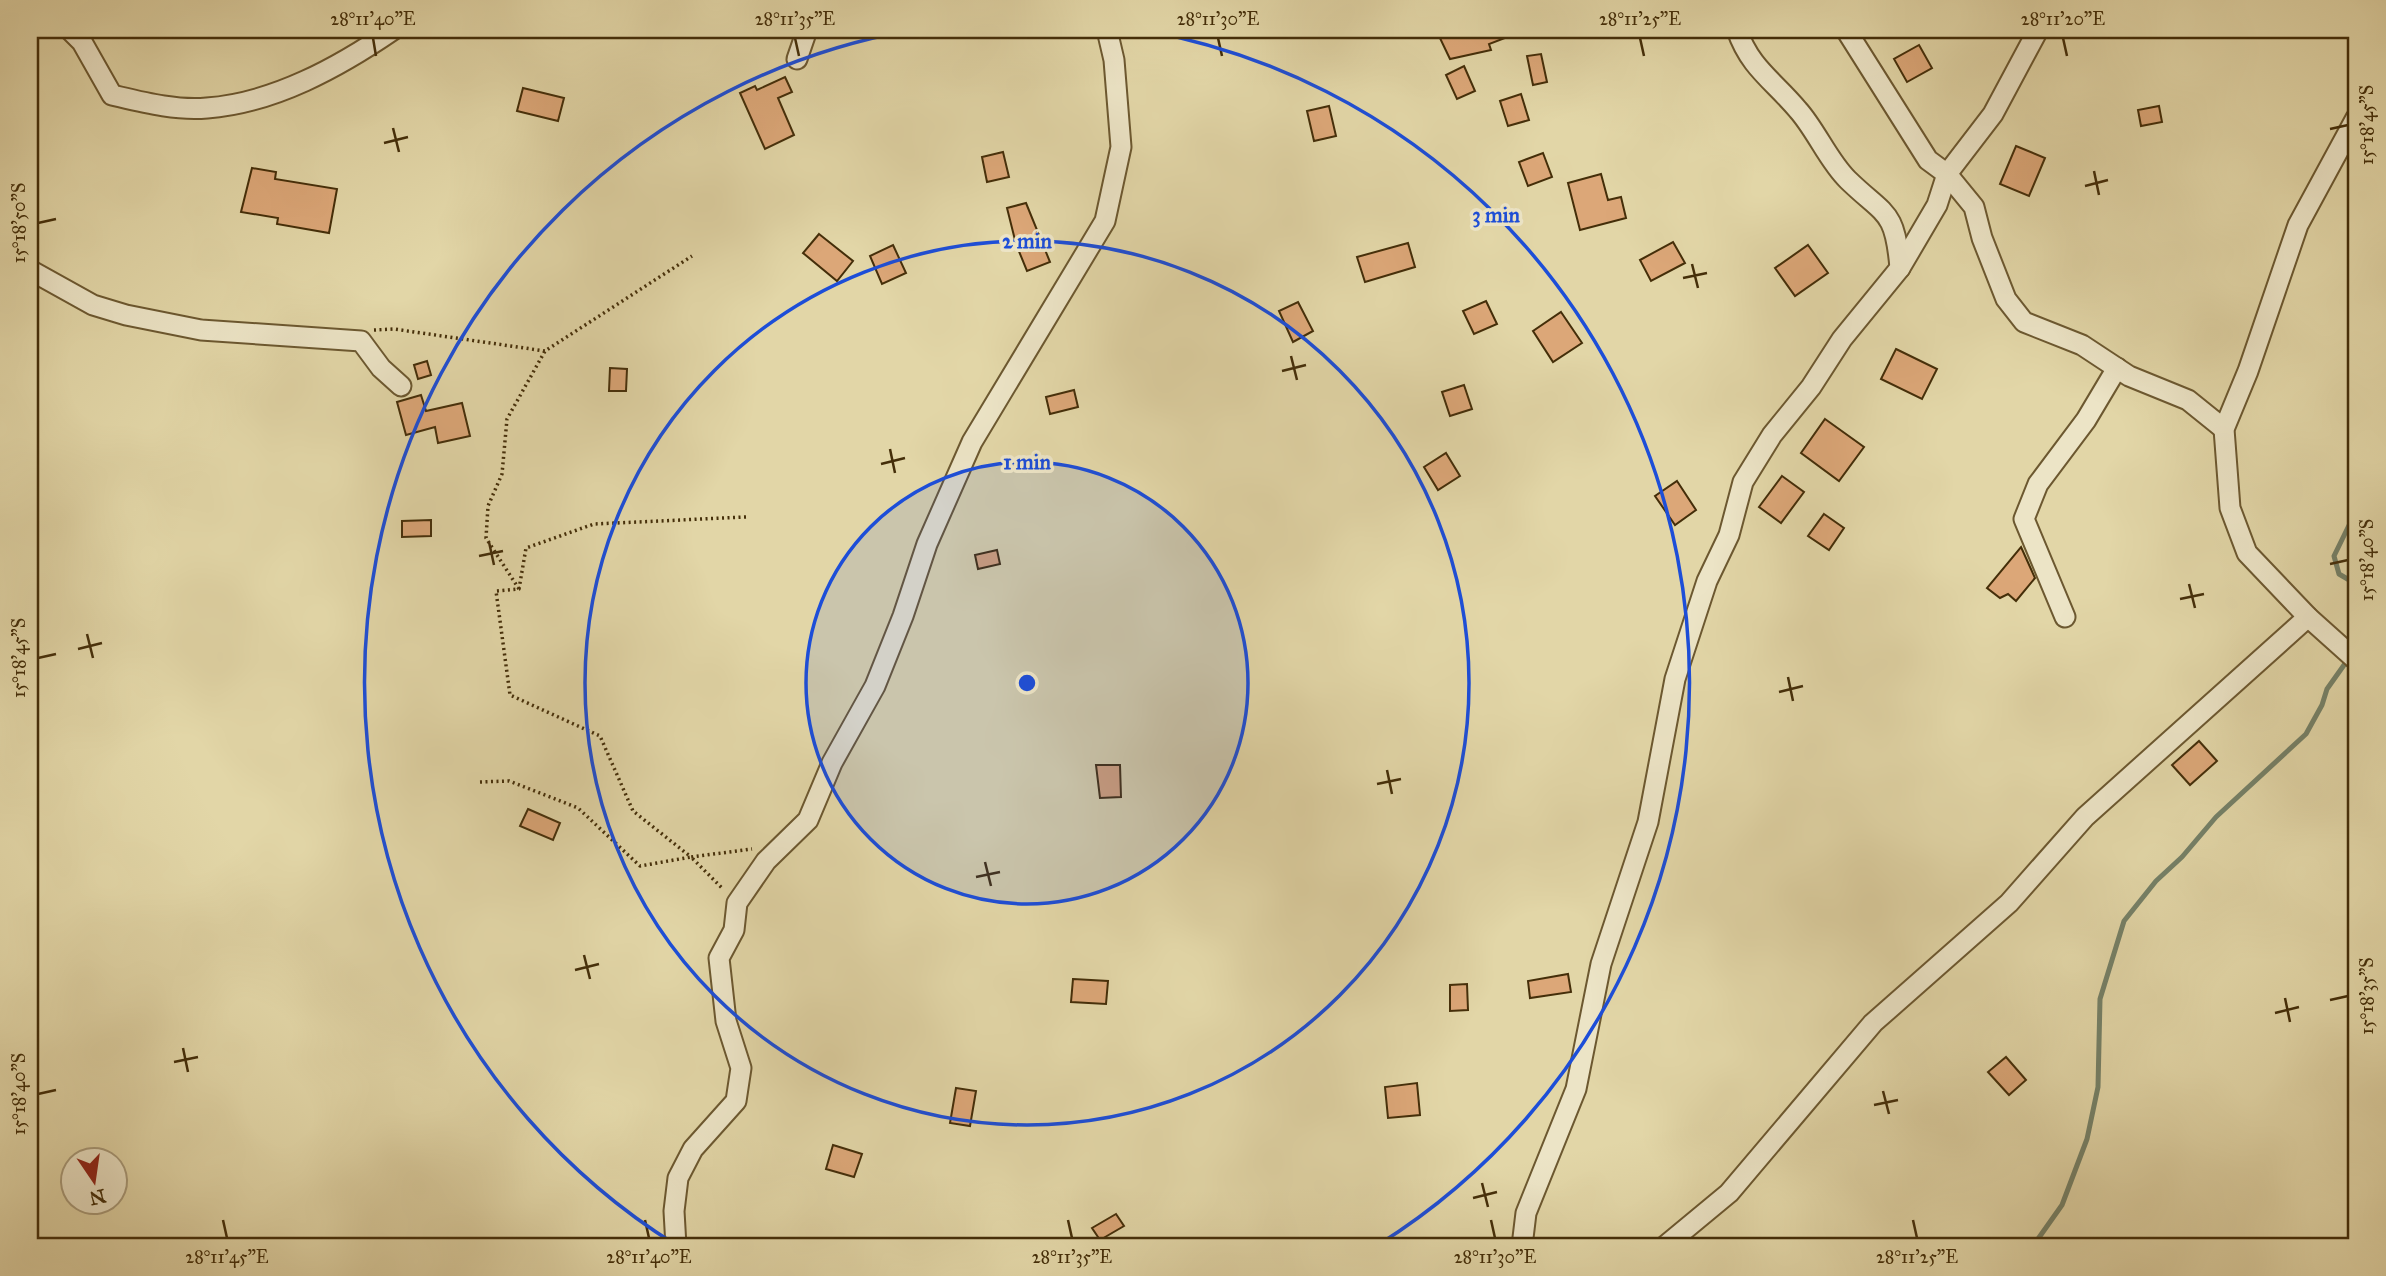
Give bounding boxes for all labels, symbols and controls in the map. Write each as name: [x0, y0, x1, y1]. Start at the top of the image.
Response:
text: 28°11'40"E: [330, 8, 416, 30]
text: 28°11'35"E: [755, 8, 835, 30]
text: 28°11'30"E: [1177, 8, 1259, 30]
text: 28°11'25"E: [1599, 8, 1681, 30]
text: 28°11'20"E: [2021, 8, 2105, 30]
text: 15°18'45"S: [2356, 85, 2378, 165]
text: 15°18'50"S: [8, 183, 30, 263]
text: 3 min: [1472, 202, 1520, 228]
text: 2 min: [1002, 228, 1052, 254]
text: 1 min: [1003, 449, 1051, 475]
text: 15°18'40"S: [2356, 519, 2378, 601]
text: 15°18'45"S: [8, 618, 30, 698]
centre of rings: [1015, 671, 1039, 695]
text: 15°18'35"S: [2356, 957, 2378, 1035]
text: 15°18'40"S: [8, 1053, 30, 1135]
north arrow: [60, 1146, 130, 1216]
text: N: [87, 1184, 108, 1210]
text: 28°11'45"E: [185, 1246, 269, 1268]
text: 28°11'40"E: [606, 1246, 692, 1268]
text: 28°11'35"E: [1032, 1246, 1112, 1268]
text: 28°11'30"E: [1454, 1246, 1536, 1268]
text: 28°11'25"E: [1876, 1246, 1958, 1268]

